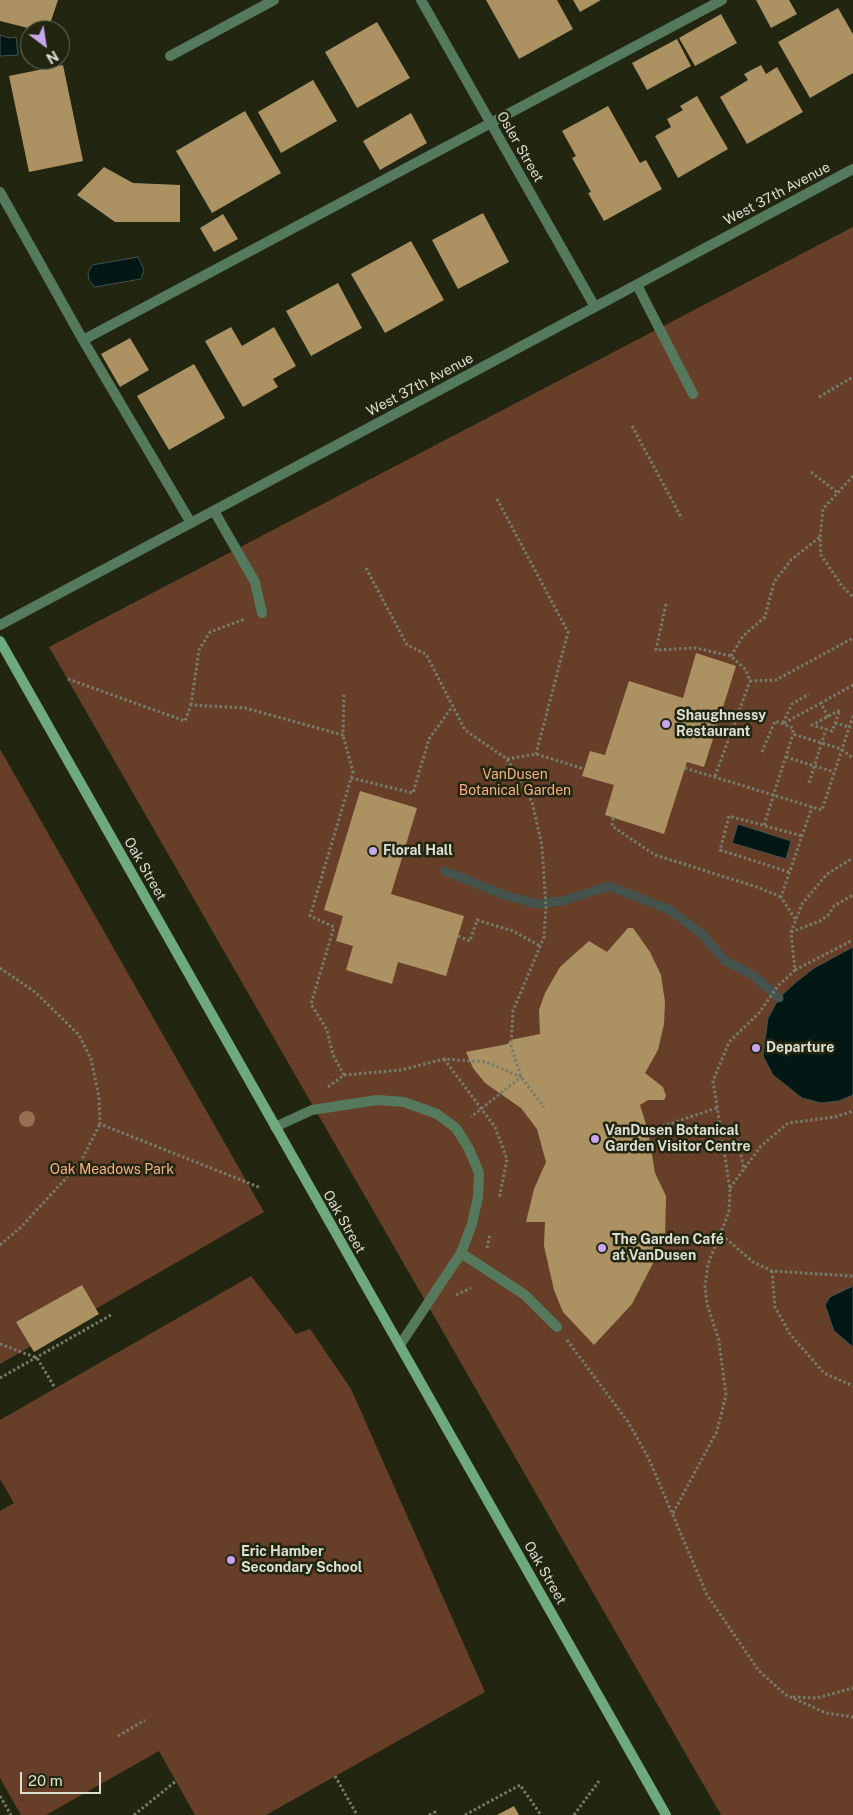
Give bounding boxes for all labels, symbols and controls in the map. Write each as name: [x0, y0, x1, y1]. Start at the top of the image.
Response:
north arrow: [20, 20, 70, 70]
text: N: [43, 47, 61, 67]
street label: Osler Street: [493, 109, 547, 185]
street label: West 37th Avenue: [721, 159, 833, 229]
street label: West 37th Avenue: [364, 350, 476, 420]
place label: Shaughnessy Restaurant: [676, 708, 766, 740]
marker: Shaughnessy Restaurant: [660, 718, 672, 730]
park label: VanDusen Botanical Garden: [459, 767, 571, 800]
street label: Oak Street: [120, 834, 170, 904]
place label: Floral Hall: [383, 843, 453, 859]
marker: Floral Hall: [367, 845, 379, 857]
place label: Departure: [766, 1040, 834, 1056]
marker: Departure: [750, 1042, 762, 1054]
place label: VanDusen Botanical Garden Visitor Centre: [605, 1123, 750, 1156]
marker: VanDusen Botanical Garden Visitor Centre: [589, 1133, 601, 1145]
park label: Oak Meadows Park: [50, 1162, 174, 1178]
street label: Oak Street: [319, 1187, 369, 1257]
place label: The Garden Café at VanDusen: [612, 1232, 724, 1264]
marker: The Garden Café at VanDusen: [596, 1242, 608, 1254]
street label: Oak Street: [520, 1538, 570, 1608]
place label: Eric Hamber Secondary School: [241, 1544, 362, 1576]
marker: Eric Hamber Secondary School: [225, 1554, 237, 1566]
scale bar: [22, 1762, 104, 1794]
text: 20 m: [28, 1772, 63, 1789]

